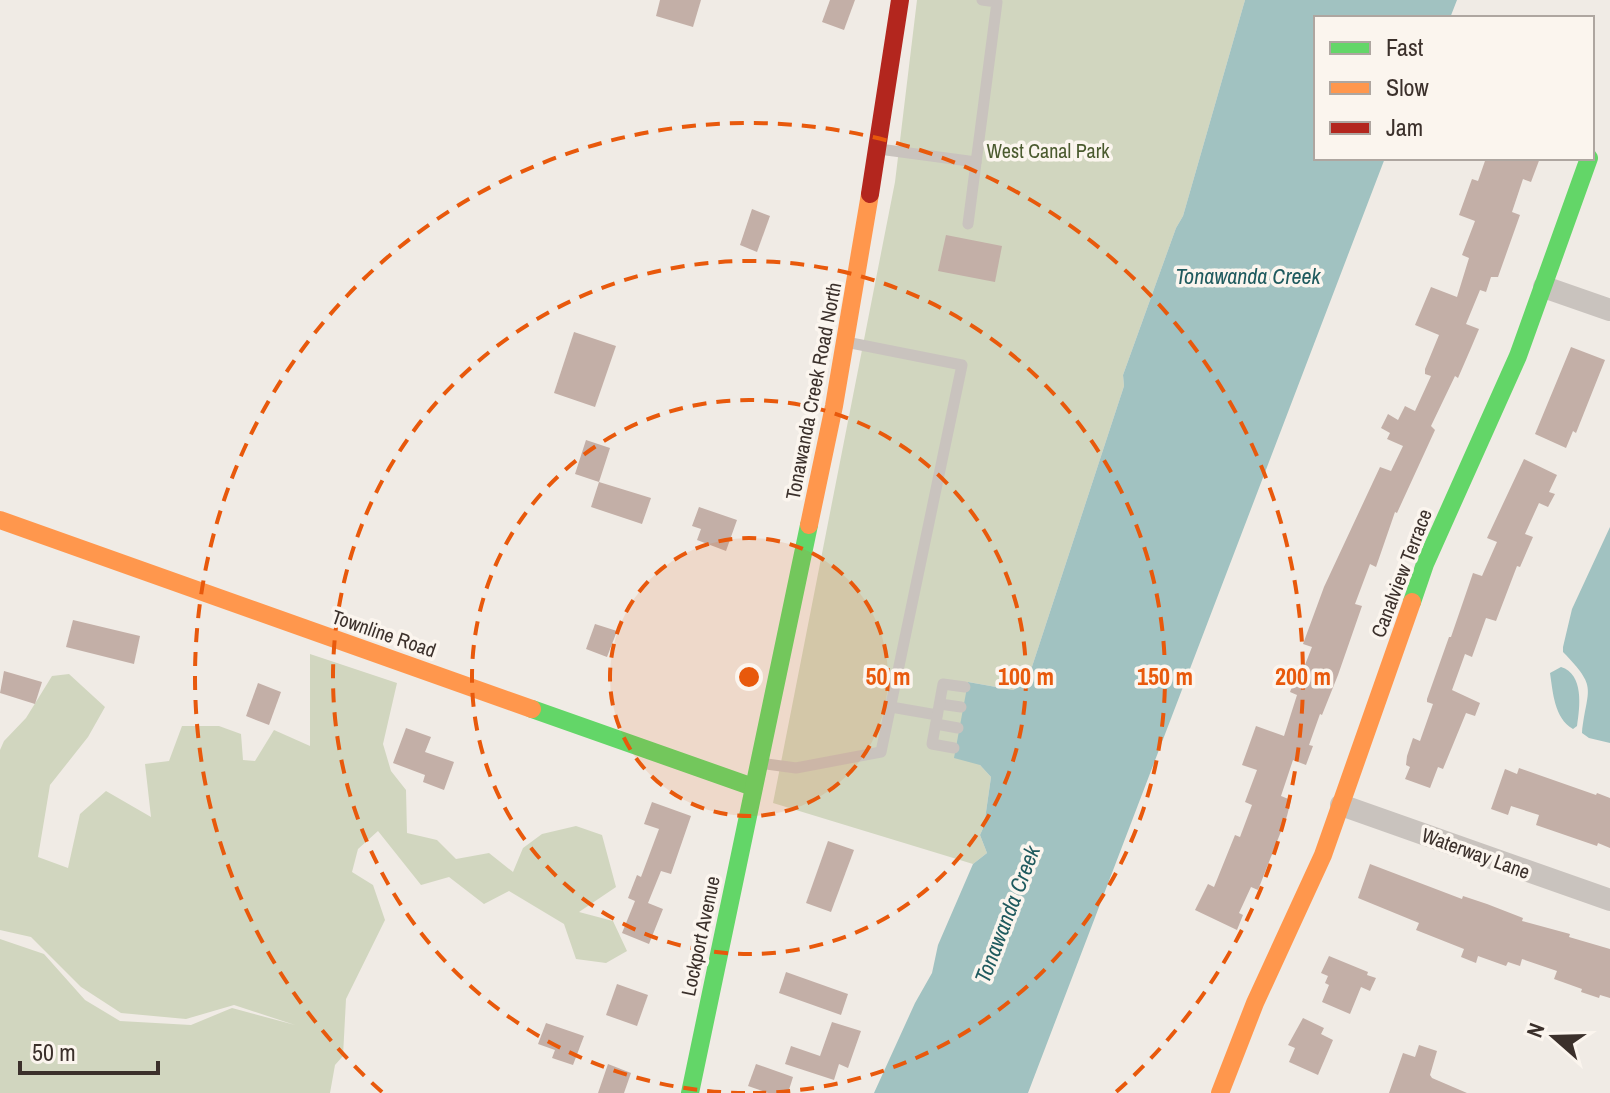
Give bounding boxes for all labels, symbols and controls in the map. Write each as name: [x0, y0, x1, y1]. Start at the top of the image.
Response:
legend: [1314, 16, 1594, 160]
text: Fast: [1386, 31, 1424, 63]
text: Slow: [1386, 71, 1429, 103]
text: Jam: [1386, 111, 1423, 143]
park label: West Canal Park: [987, 137, 1110, 164]
water label: Tonawanda Creek: [1176, 261, 1321, 291]
street label: Tonawanda Creek Road North: [779, 280, 847, 502]
street label: Canalview Terrace: [1364, 505, 1438, 641]
street label: Townline Road: [328, 603, 440, 663]
text: 50 m: [866, 660, 910, 692]
text: 100 m: [998, 660, 1054, 692]
text: 150 m: [1137, 660, 1193, 692]
text: 200 m: [1275, 660, 1331, 692]
centre of rings: [735, 663, 763, 691]
street label: Waterway Lane: [1418, 821, 1534, 885]
water label: Tonawanda Creek: [967, 840, 1047, 987]
street label: Lockport Avenue: [674, 874, 726, 998]
north arrow: [1514, 997, 1594, 1077]
text: N: [1519, 1019, 1552, 1041]
scale bar: [20, 1025, 158, 1075]
text: 50 m: [32, 1036, 76, 1068]

